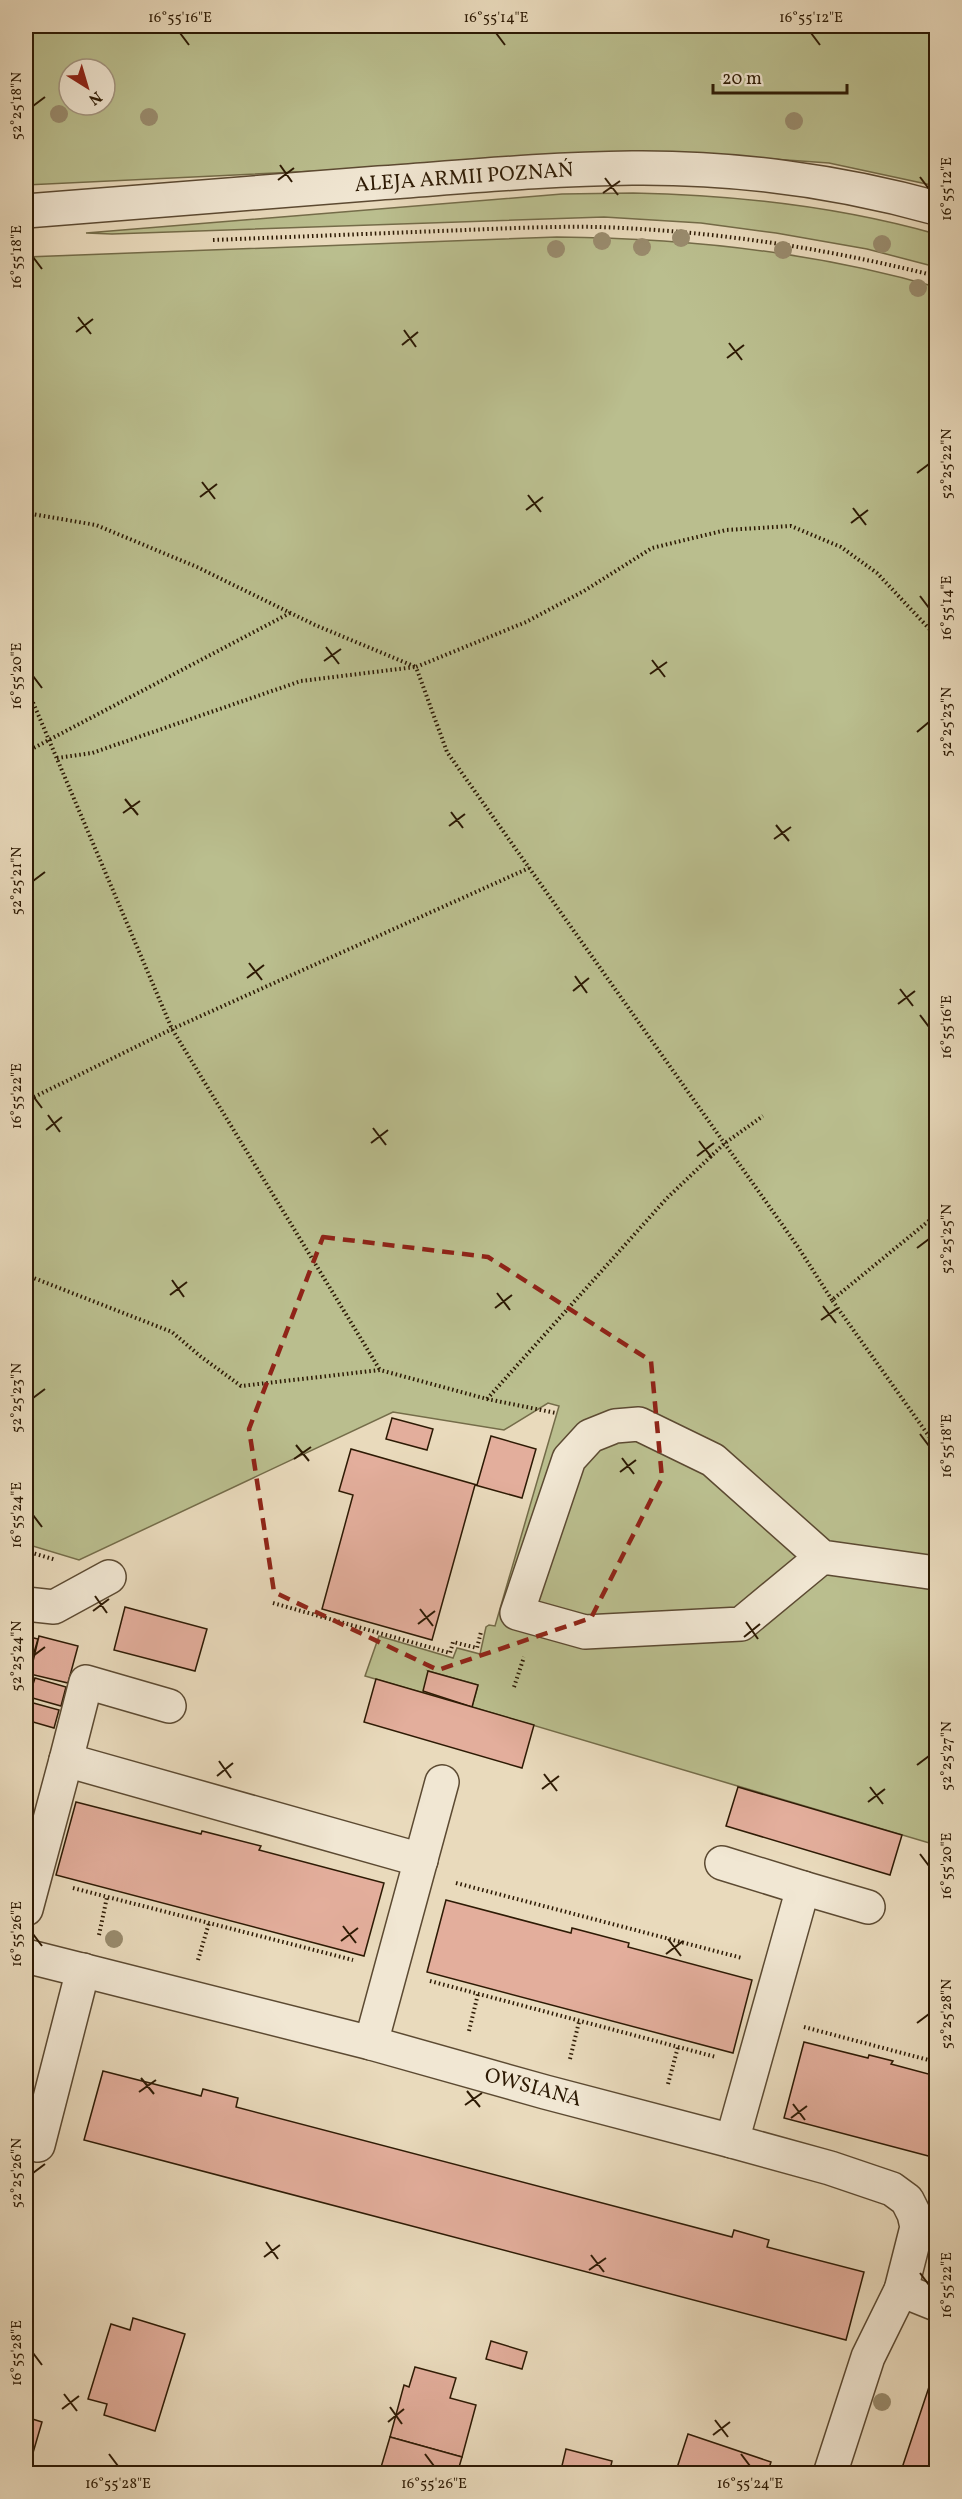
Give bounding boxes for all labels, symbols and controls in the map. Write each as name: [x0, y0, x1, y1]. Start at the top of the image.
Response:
text: 16°55'16"E: [148, 8, 212, 29]
text: 16°55'14"E: [464, 8, 528, 29]
text: 16°55'12"E: [779, 8, 843, 29]
north arrow: [57, 57, 117, 117]
scale bar: [713, 57, 846, 95]
text: 20 m: [722, 67, 762, 92]
text: 52°25'18"N: [7, 72, 28, 140]
text: N: [83, 85, 106, 110]
street label: ALEJA ARMII POZNAŃ: [354, 156, 574, 200]
text: 16°55'12"E: [937, 157, 958, 221]
text: 16°55'18"E: [7, 225, 28, 289]
text: 52°25'22"N: [937, 429, 958, 499]
text: 16°55'14"E: [937, 576, 958, 640]
text: 16°55'20"E: [7, 642, 28, 710]
text: 52°25'23"N: [937, 687, 958, 757]
text: 52°25'21"N: [7, 847, 28, 915]
text: 16°55'16"E: [937, 995, 958, 1059]
text: 16°55'22"E: [7, 1063, 28, 1129]
text: 52°25'25"N: [937, 1204, 958, 1274]
text: 52°25'23"N: [7, 1363, 28, 1433]
text: 16°55'18"E: [937, 1414, 958, 1478]
text: 16°55'24"E: [7, 1482, 28, 1548]
text: 52°25'24"N: [7, 1621, 28, 1691]
text: 52°25'27"N: [937, 1721, 958, 1791]
text: 16°55'20"E: [937, 1832, 958, 1900]
text: 16°55'26"E: [7, 1901, 28, 1967]
text: 52°25'28"N: [937, 1979, 958, 2049]
street label: OWSIANA: [481, 2061, 585, 2115]
text: 52°25'26"N: [7, 2138, 28, 2208]
text: 16°55'22"E: [937, 2252, 958, 2318]
text: 16°55'28"E: [7, 2320, 28, 2386]
text: 16°55'28"E: [85, 2474, 151, 2495]
text: 16°55'26"E: [401, 2474, 467, 2495]
text: 16°55'24"E: [717, 2474, 783, 2495]

